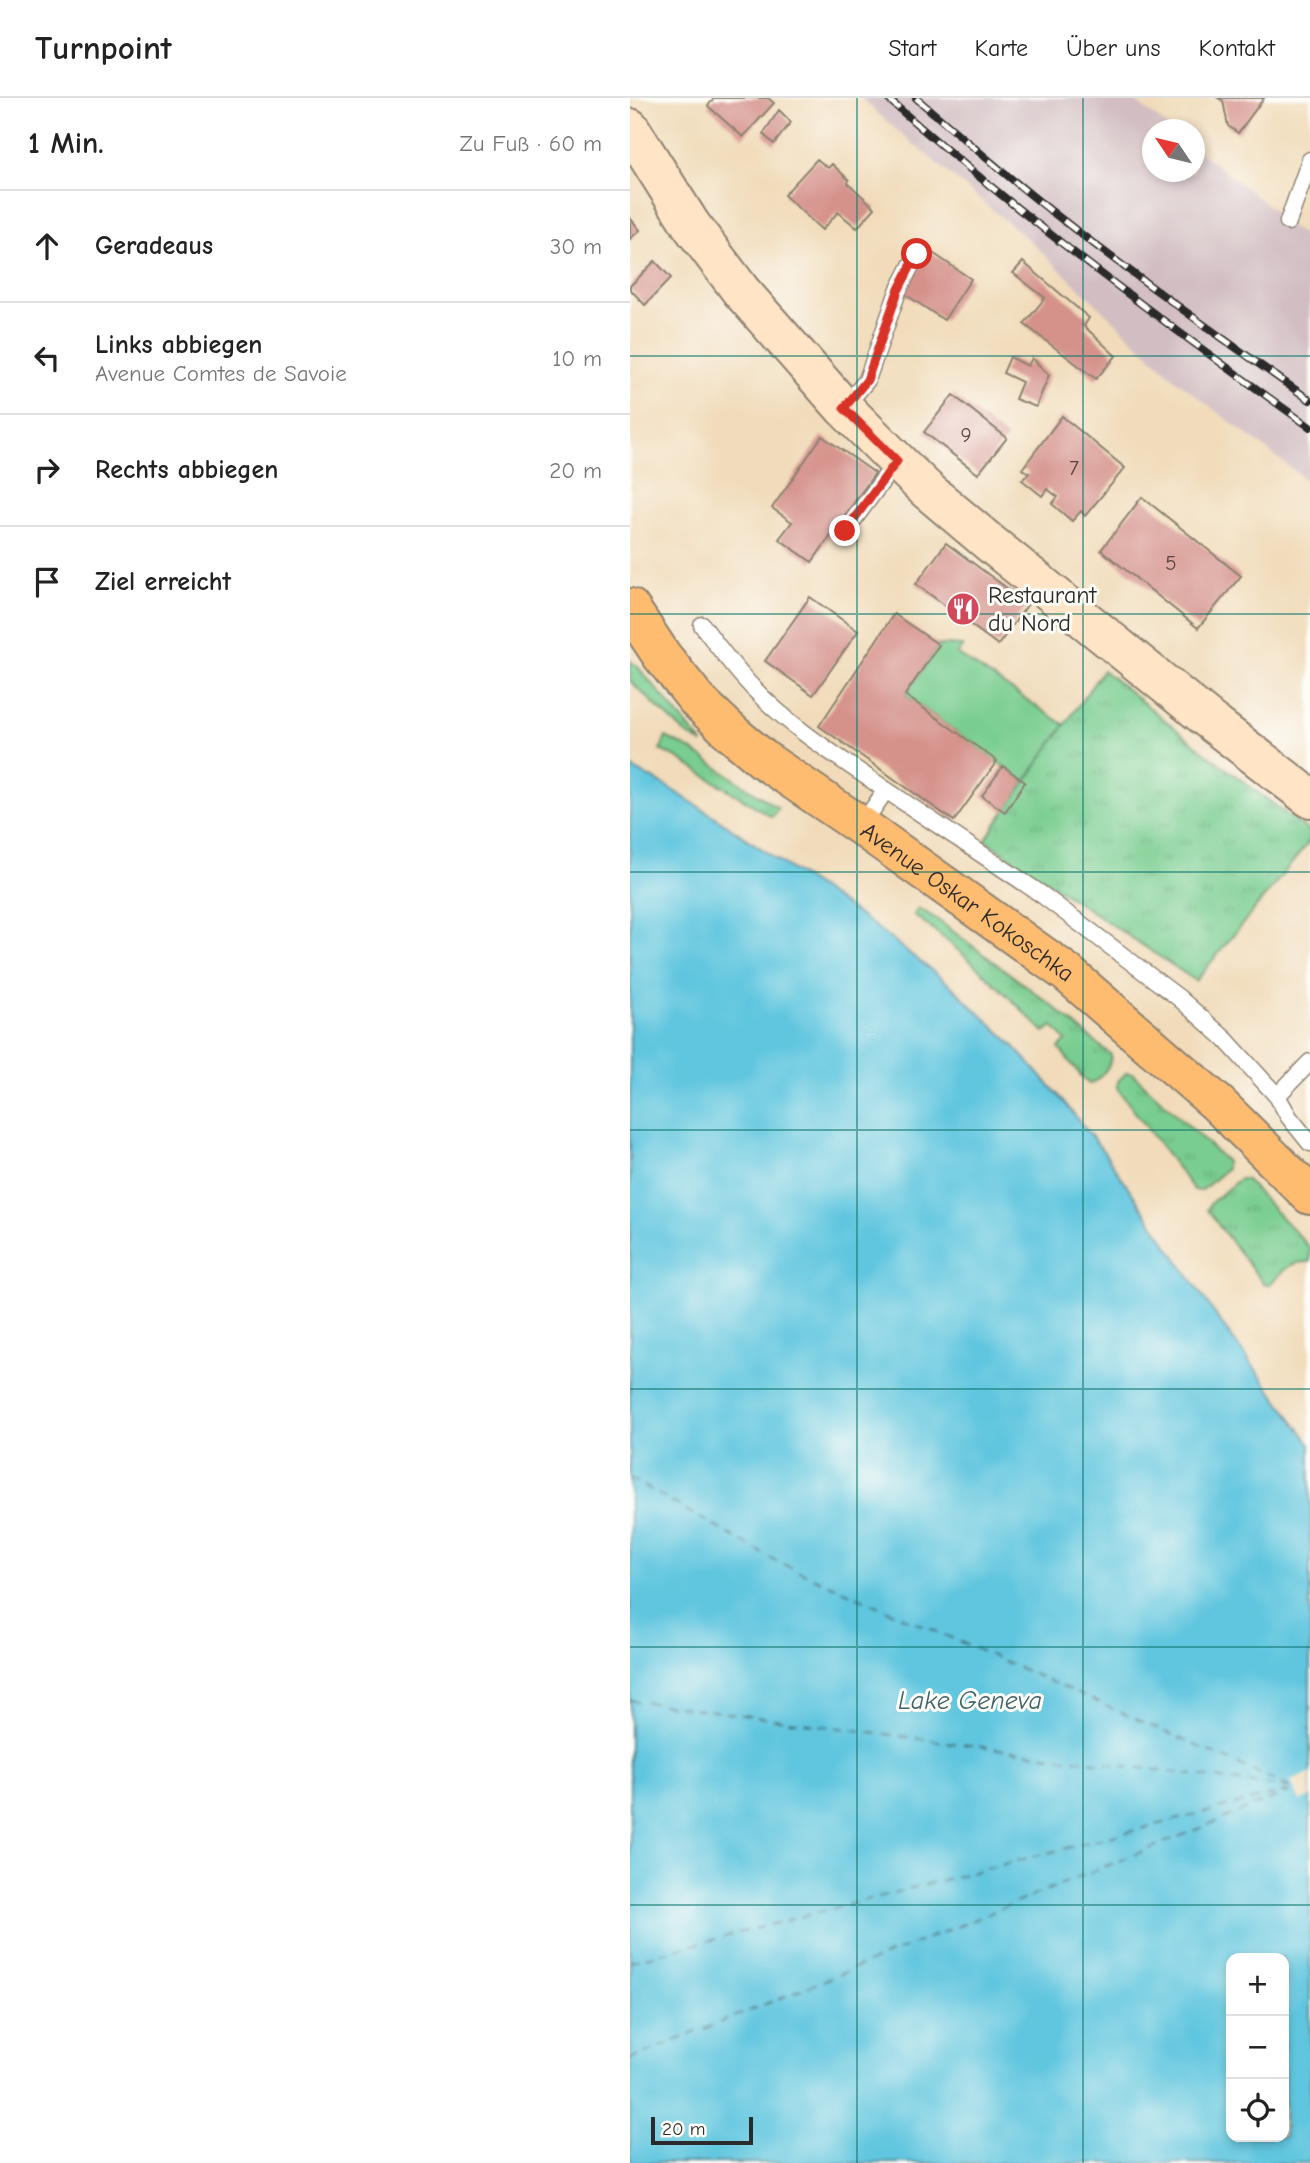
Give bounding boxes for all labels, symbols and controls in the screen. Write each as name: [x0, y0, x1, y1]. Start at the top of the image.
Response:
text: Turnpoint: [35, 29, 172, 67]
text: Start: [888, 34, 936, 62]
text: Karte: [974, 34, 1028, 62]
text: Über uns: [1066, 34, 1161, 62]
text: Kontakt: [1199, 34, 1275, 62]
north arrow: [1142, 119, 1205, 182]
text: 1 Min.: [28, 126, 104, 161]
text: Zu Fuß · 60 m: [459, 130, 602, 157]
icon: ahead: [28, 227, 66, 265]
text: Geradeaus: [95, 231, 213, 261]
text: 30 m: [550, 233, 602, 260]
route start: [901, 238, 932, 269]
text: Links abbiegen: [95, 330, 262, 360]
icon: left: [28, 339, 66, 377]
text: 10 m: [552, 345, 602, 372]
text: Avenue Comtes de Savoie: [95, 360, 347, 387]
house number: 9: [960, 423, 972, 447]
icon: right: [28, 451, 66, 489]
text: Rechts abbiegen: [95, 455, 278, 485]
house number: 7: [1069, 456, 1079, 480]
text: 20 m: [549, 457, 602, 484]
route end: [829, 515, 860, 546]
house number: 5: [1165, 551, 1177, 575]
icon: arrive: [28, 563, 66, 601]
text: Ziel erreicht: [95, 567, 231, 597]
place label: Restaurant du Nord: [988, 581, 1098, 637]
restaurant icon: Restaurant du Nord: [944, 590, 982, 628]
street label: Avenue Oskar Kokoschka: [855, 816, 1080, 988]
water label: Lake Geneva: [898, 1686, 1042, 1716]
map controls: [1226, 1953, 1289, 2142]
button: +: [1226, 1953, 1289, 2016]
button: −: [1226, 2016, 1289, 2079]
button: locate: [1226, 2079, 1289, 2142]
scale bar: [651, 2114, 752, 2146]
text: 20 m: [662, 2118, 706, 2140]

